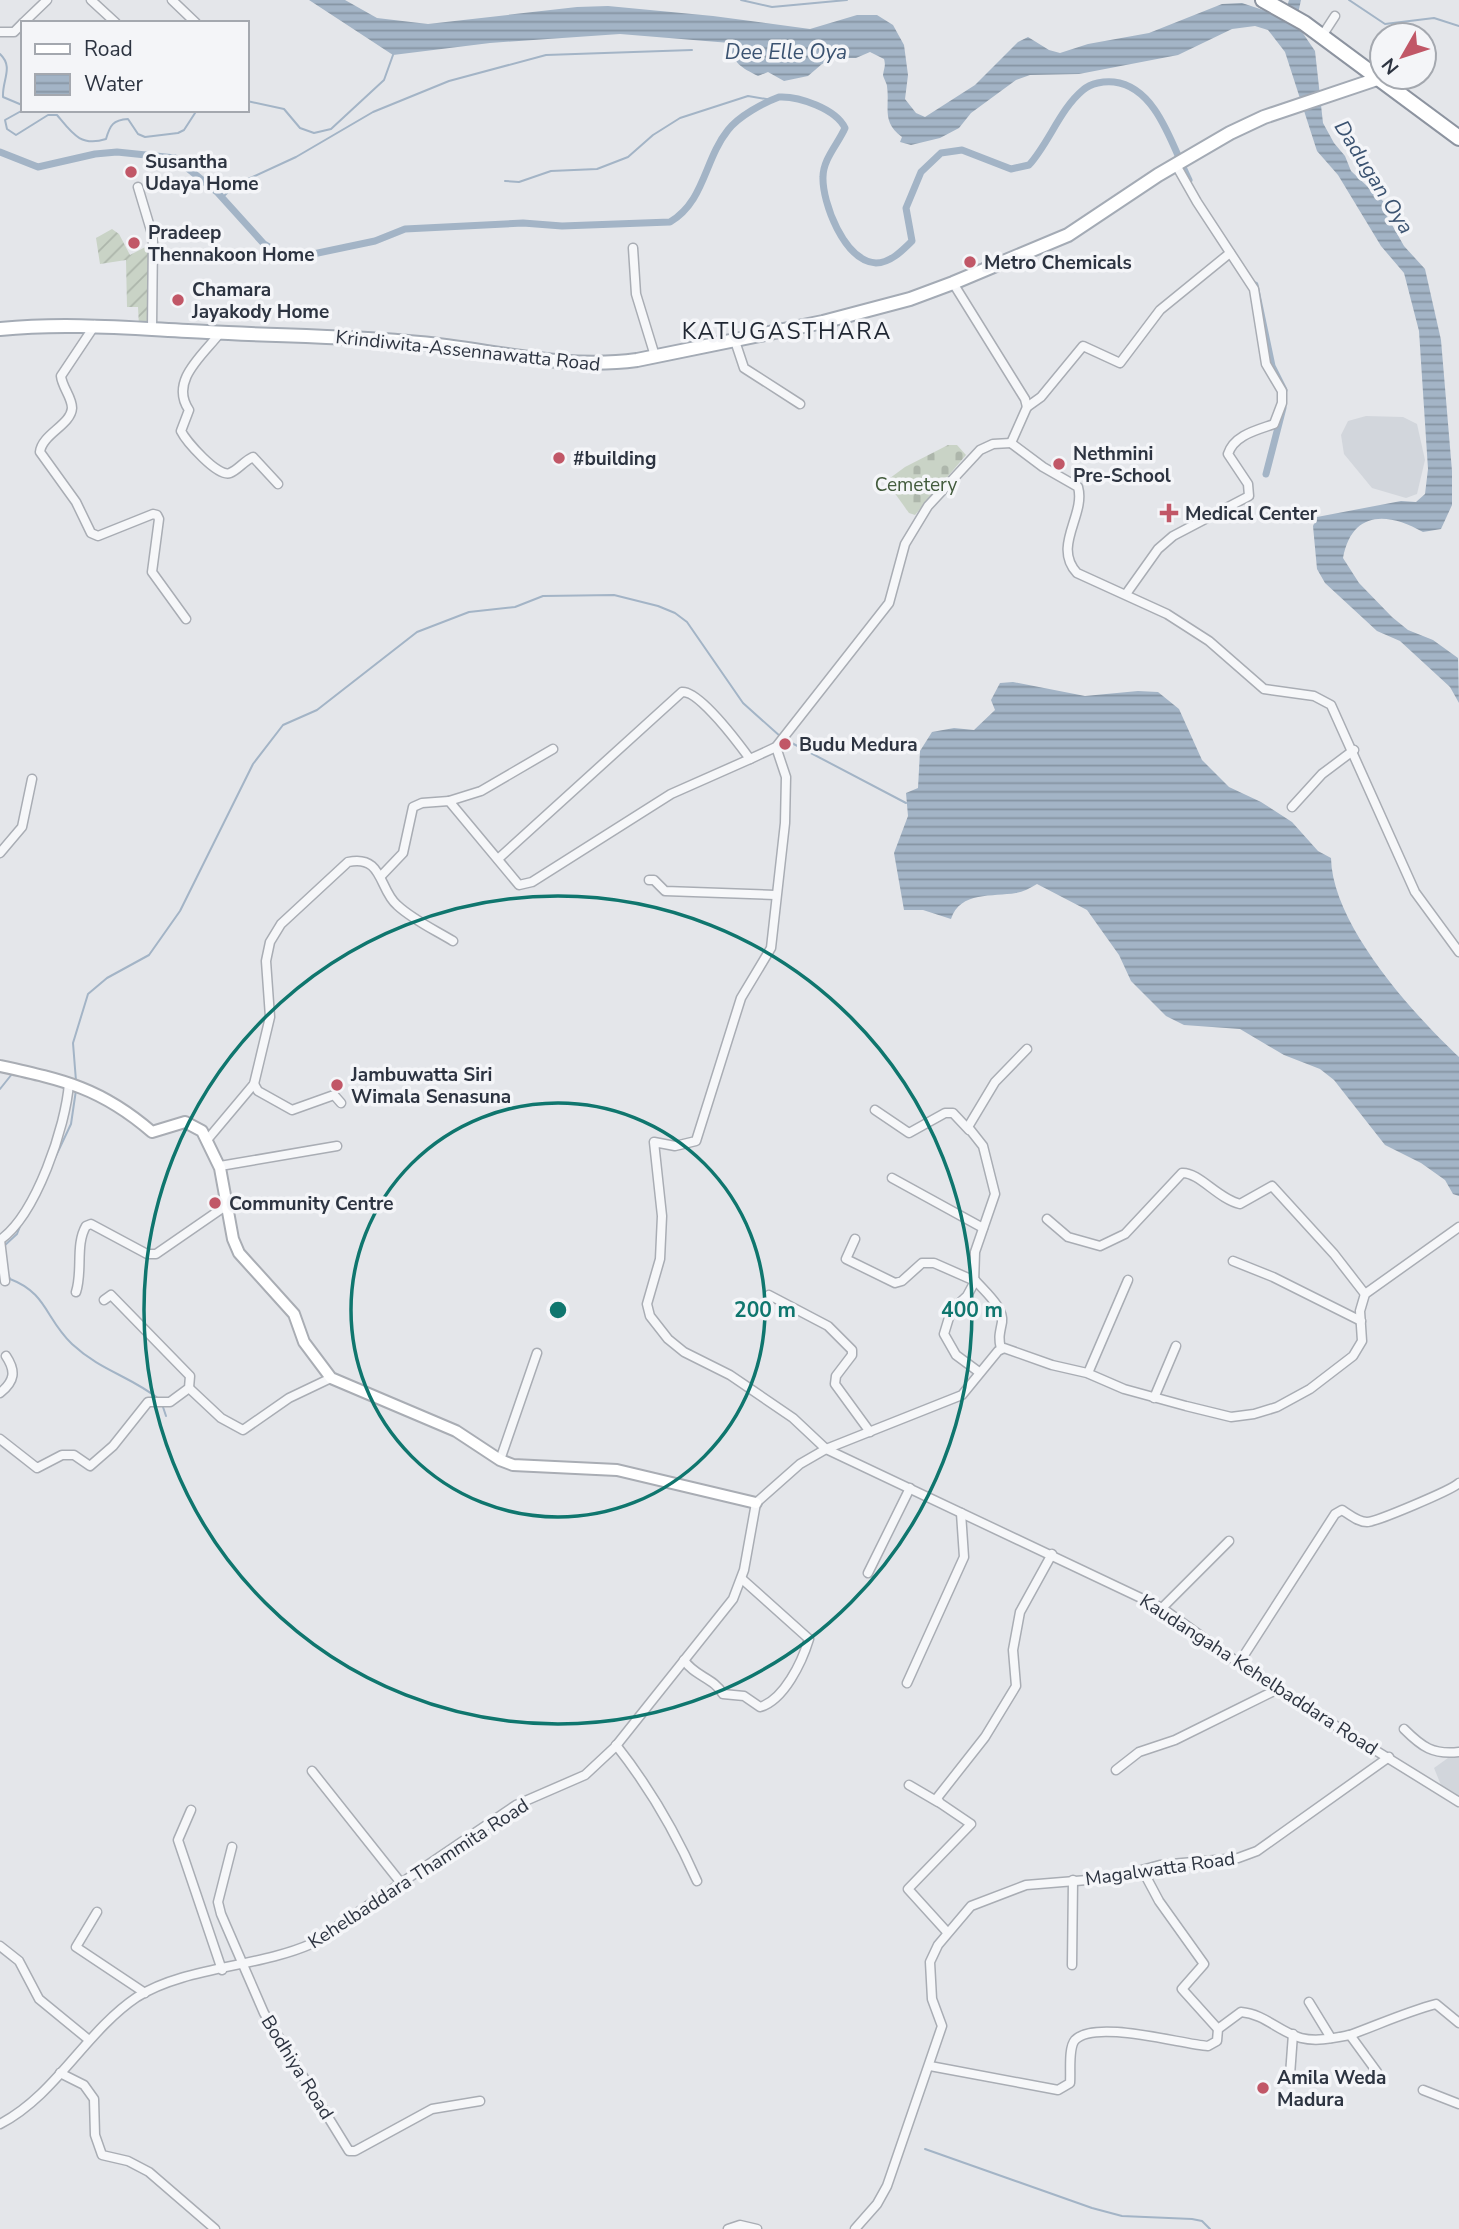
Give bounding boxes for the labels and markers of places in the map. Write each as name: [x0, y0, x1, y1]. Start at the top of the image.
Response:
place label: Susantha Udaya Home: [145, 149, 259, 197]
marker: Susantha Udaya Home: [123, 164, 139, 180]
place label: Pradeep Thennakoon Home: [148, 220, 315, 268]
marker: Pradeep Thennakoon Home: [126, 235, 142, 251]
place label: Metro Chemicals: [984, 250, 1132, 276]
marker: Metro Chemicals: [962, 254, 978, 270]
place label: Chamara Jayakody Home: [191, 277, 329, 325]
marker: Chamara Jayakody Home: [170, 292, 186, 308]
place label: Nethmini Pre-School: [1073, 441, 1171, 489]
place label: #building: [573, 446, 656, 472]
marker: #building: [551, 450, 567, 466]
marker: Nethmini Pre-School: [1051, 456, 1067, 472]
place label: Medical Center: [1185, 501, 1318, 527]
marker: Medical Center: [1159, 503, 1179, 523]
place label: Budu Medura: [799, 732, 918, 758]
marker: Budu Medura: [777, 736, 793, 752]
place label: Jambuwatta Siri Wimala Senasuna: [350, 1062, 511, 1110]
marker: Jambuwatta Siri Wimala Senasuna: [329, 1077, 345, 1093]
place label: Community Centre: [229, 1191, 394, 1217]
marker: Community Centre: [207, 1195, 223, 1211]
centre of rings: [546, 1298, 570, 1322]
place label: Amila Weda Madura: [1277, 2065, 1386, 2113]
marker: Amila Weda Madura: [1255, 2080, 1271, 2096]

